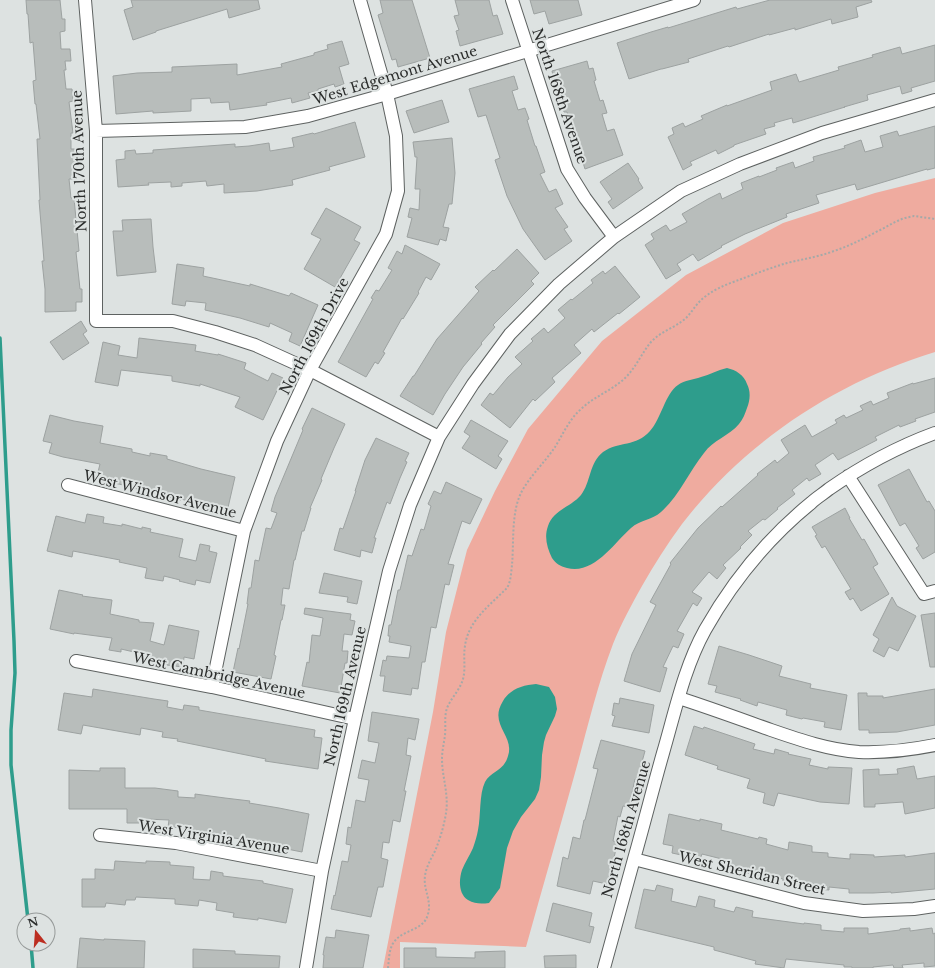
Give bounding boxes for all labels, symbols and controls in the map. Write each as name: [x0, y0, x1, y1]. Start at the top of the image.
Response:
street label: North 168th Avenue: [528, 26, 592, 166]
street label: West Edgemont Avenue: [310, 41, 479, 109]
street label: North 170th Avenue: [68, 90, 90, 232]
street label: North 169th Drive: [275, 274, 353, 398]
street label: West Windsor Avenue: [81, 466, 239, 522]
street label: North 169th Avenue: [320, 624, 370, 768]
street label: West Cambridge Avenue: [130, 648, 307, 702]
street label: North 168th Avenue: [598, 758, 654, 900]
street label: West Virginia Avenue: [136, 816, 291, 858]
street label: West Sheridan Street: [676, 847, 828, 899]
north arrow: [16, 912, 56, 952]
text: N: [26, 914, 41, 931]

